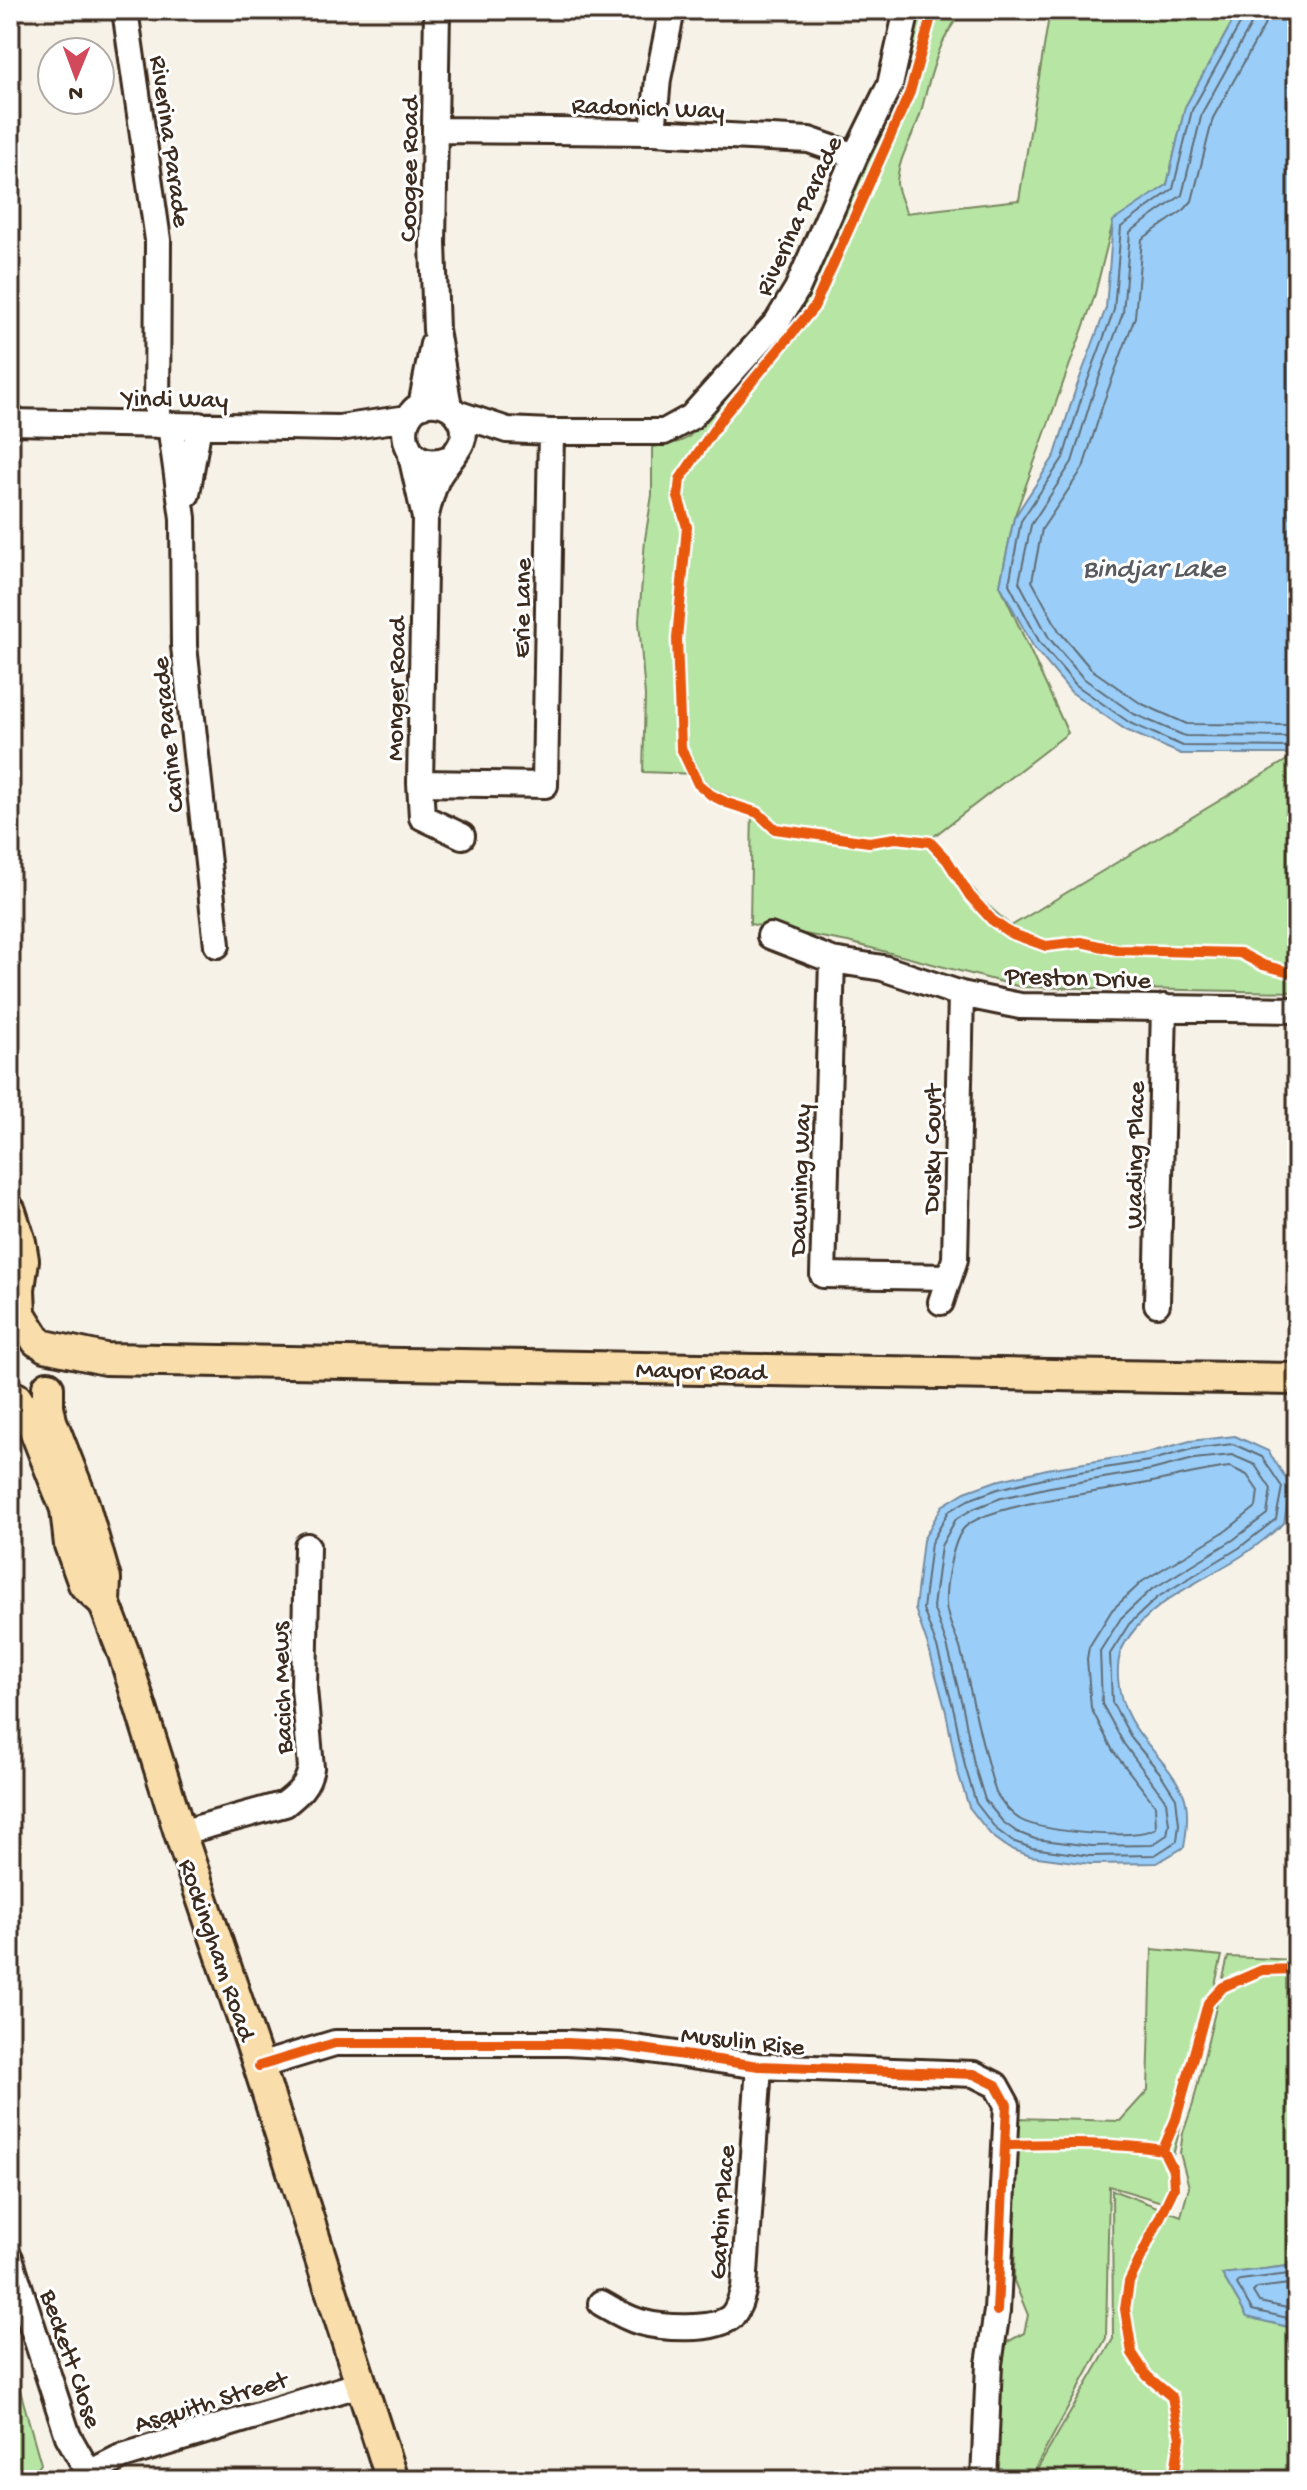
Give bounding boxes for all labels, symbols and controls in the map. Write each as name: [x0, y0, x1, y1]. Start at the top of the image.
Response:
north arrow: [36, 36, 116, 116]
street label: Riverina Parade: [140, 54, 195, 230]
text: N: [68, 79, 83, 105]
street label: Radonich Way: [571, 92, 725, 129]
street label: Coogee Road: [395, 94, 428, 242]
street label: Riverina Parade: [750, 131, 852, 302]
street label: Yindi Way: [119, 385, 229, 418]
water label: Bindjar Lake: [1082, 554, 1227, 587]
street label: Erie Lane: [508, 557, 541, 659]
street label: Monger Road: [382, 615, 415, 761]
street label: Carine Parade: [147, 655, 194, 814]
street label: Preston Drive: [1003, 962, 1152, 999]
street label: Wading Place: [1121, 1081, 1154, 1229]
street label: Dusky Court: [918, 1082, 951, 1216]
street label: Dawning Way: [784, 1103, 821, 1259]
street label: Mayor Road: [635, 1357, 768, 1390]
street label: Bacich Mews: [267, 1620, 302, 1756]
street label: Rockingham Road: [169, 1856, 261, 2047]
street label: Musulin Rise: [679, 2022, 806, 2065]
street label: Garbin Place: [704, 2143, 745, 2281]
street label: Beckett Close: [30, 2285, 107, 2433]
street label: Asquith Street: [131, 2366, 294, 2442]

